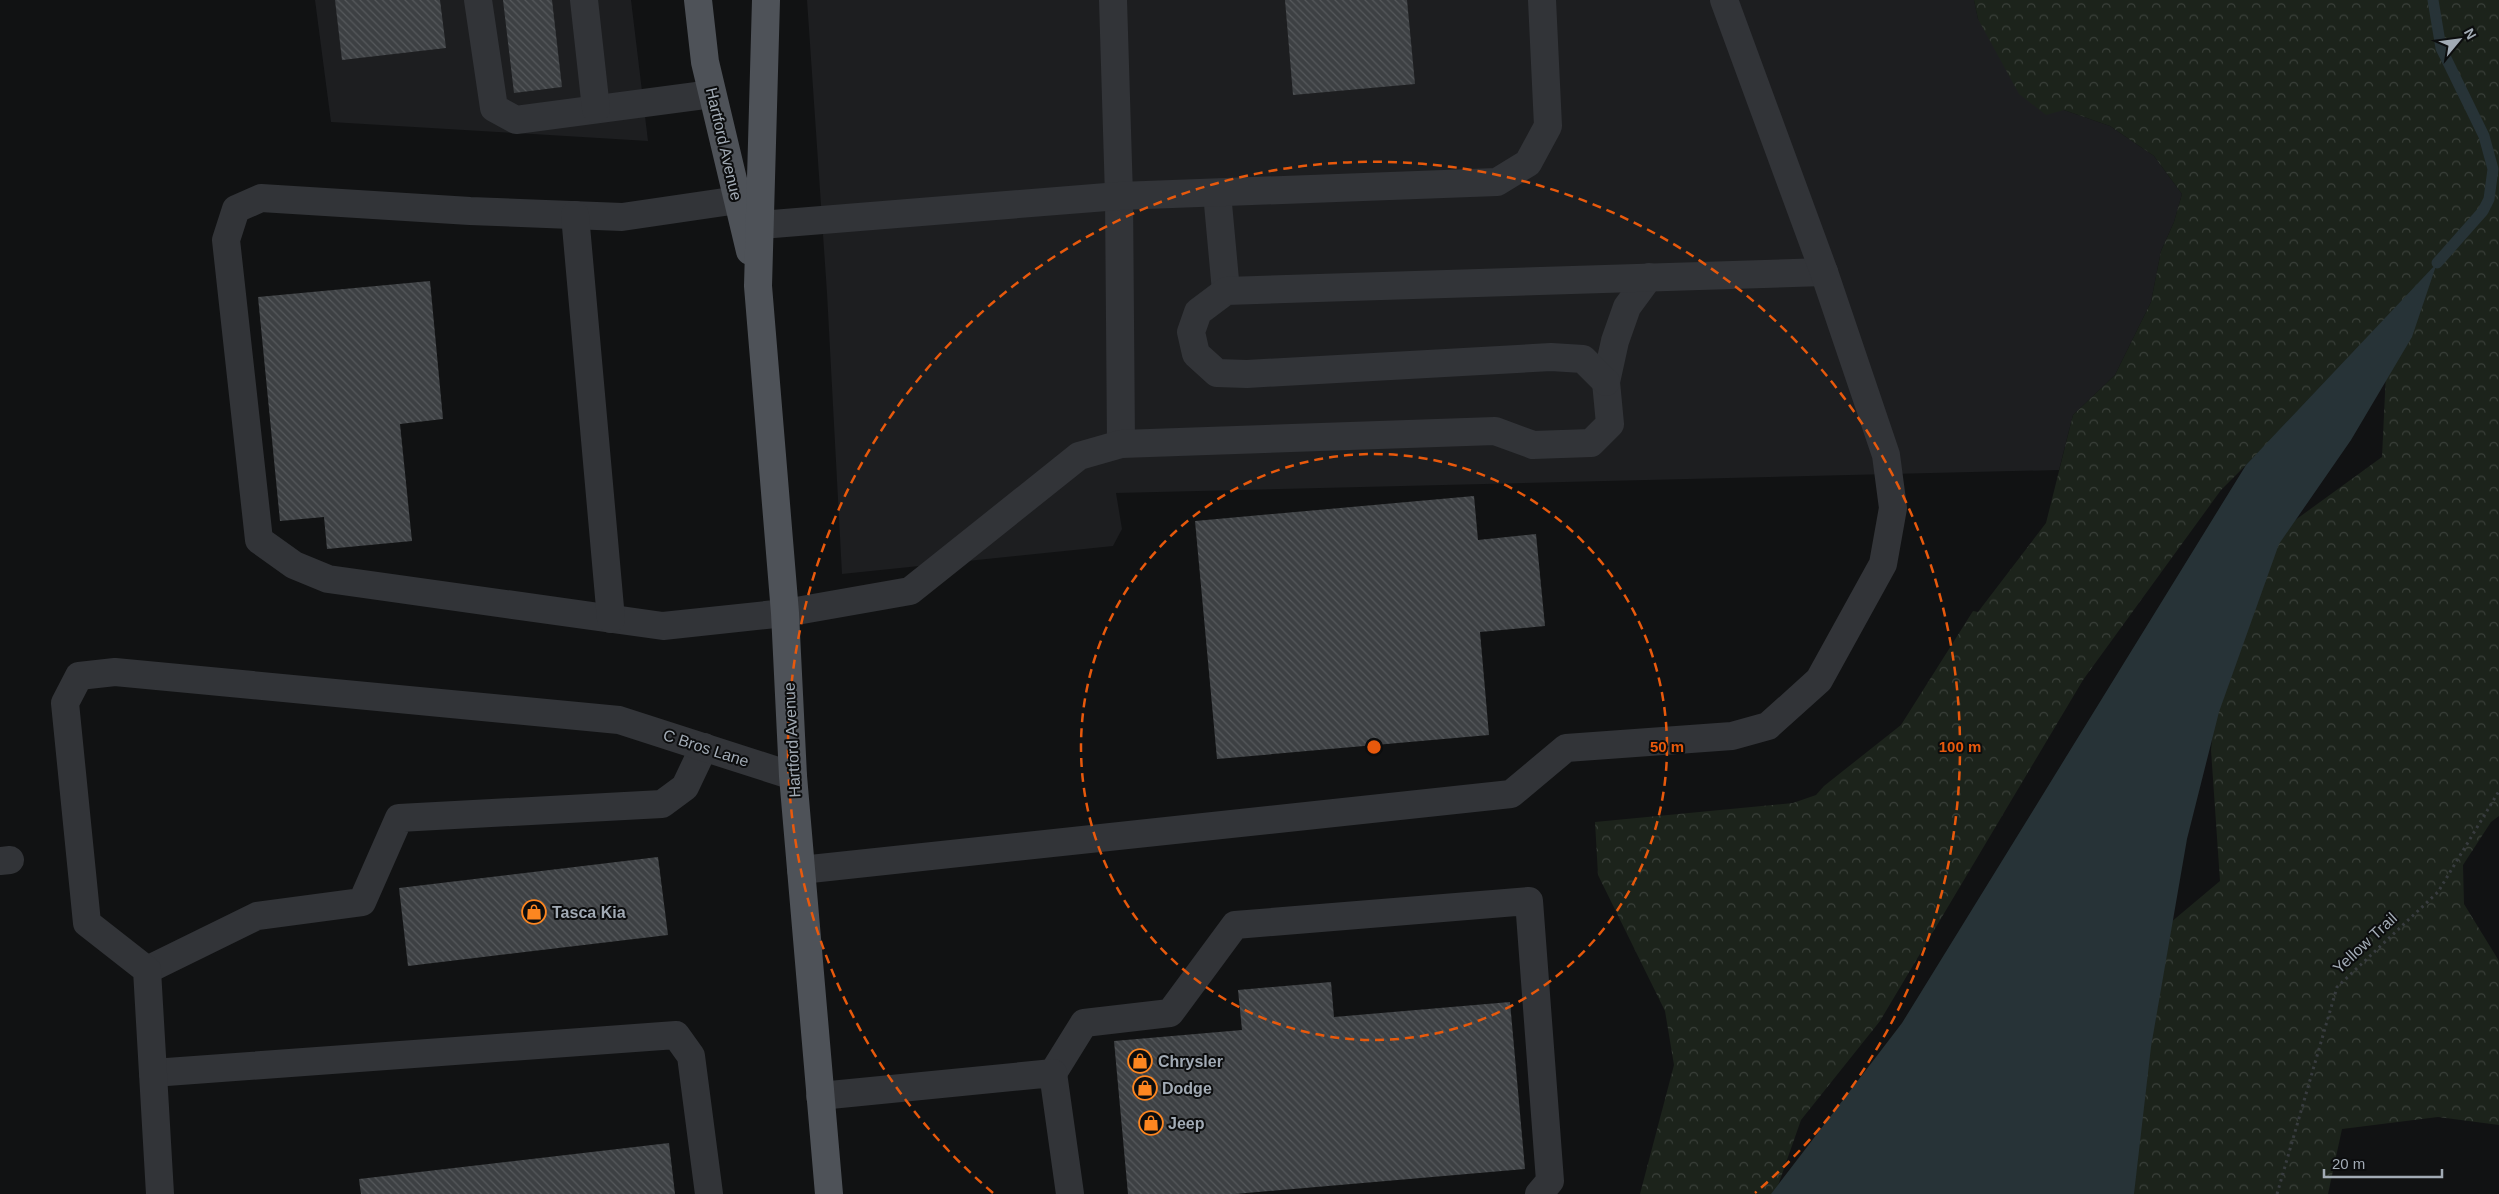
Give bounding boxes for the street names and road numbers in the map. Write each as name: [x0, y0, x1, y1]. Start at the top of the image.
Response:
street label: Hartford Avenue: [703, 86, 745, 202]
street label: Hartford Avenue: [780, 682, 804, 798]
street label: C Bros Lane: [661, 726, 751, 770]
street label: Yellow Trail: [2330, 909, 2400, 977]

